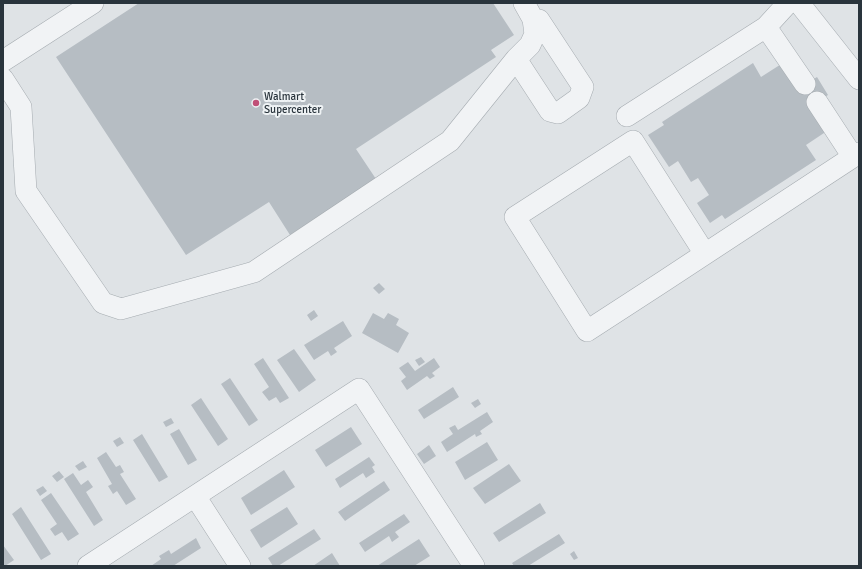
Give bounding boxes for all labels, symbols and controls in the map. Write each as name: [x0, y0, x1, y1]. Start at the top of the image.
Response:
place label: Walmart Supercenter: [264, 90, 321, 116]
marker: Walmart Supercenter: [251, 98, 261, 108]

